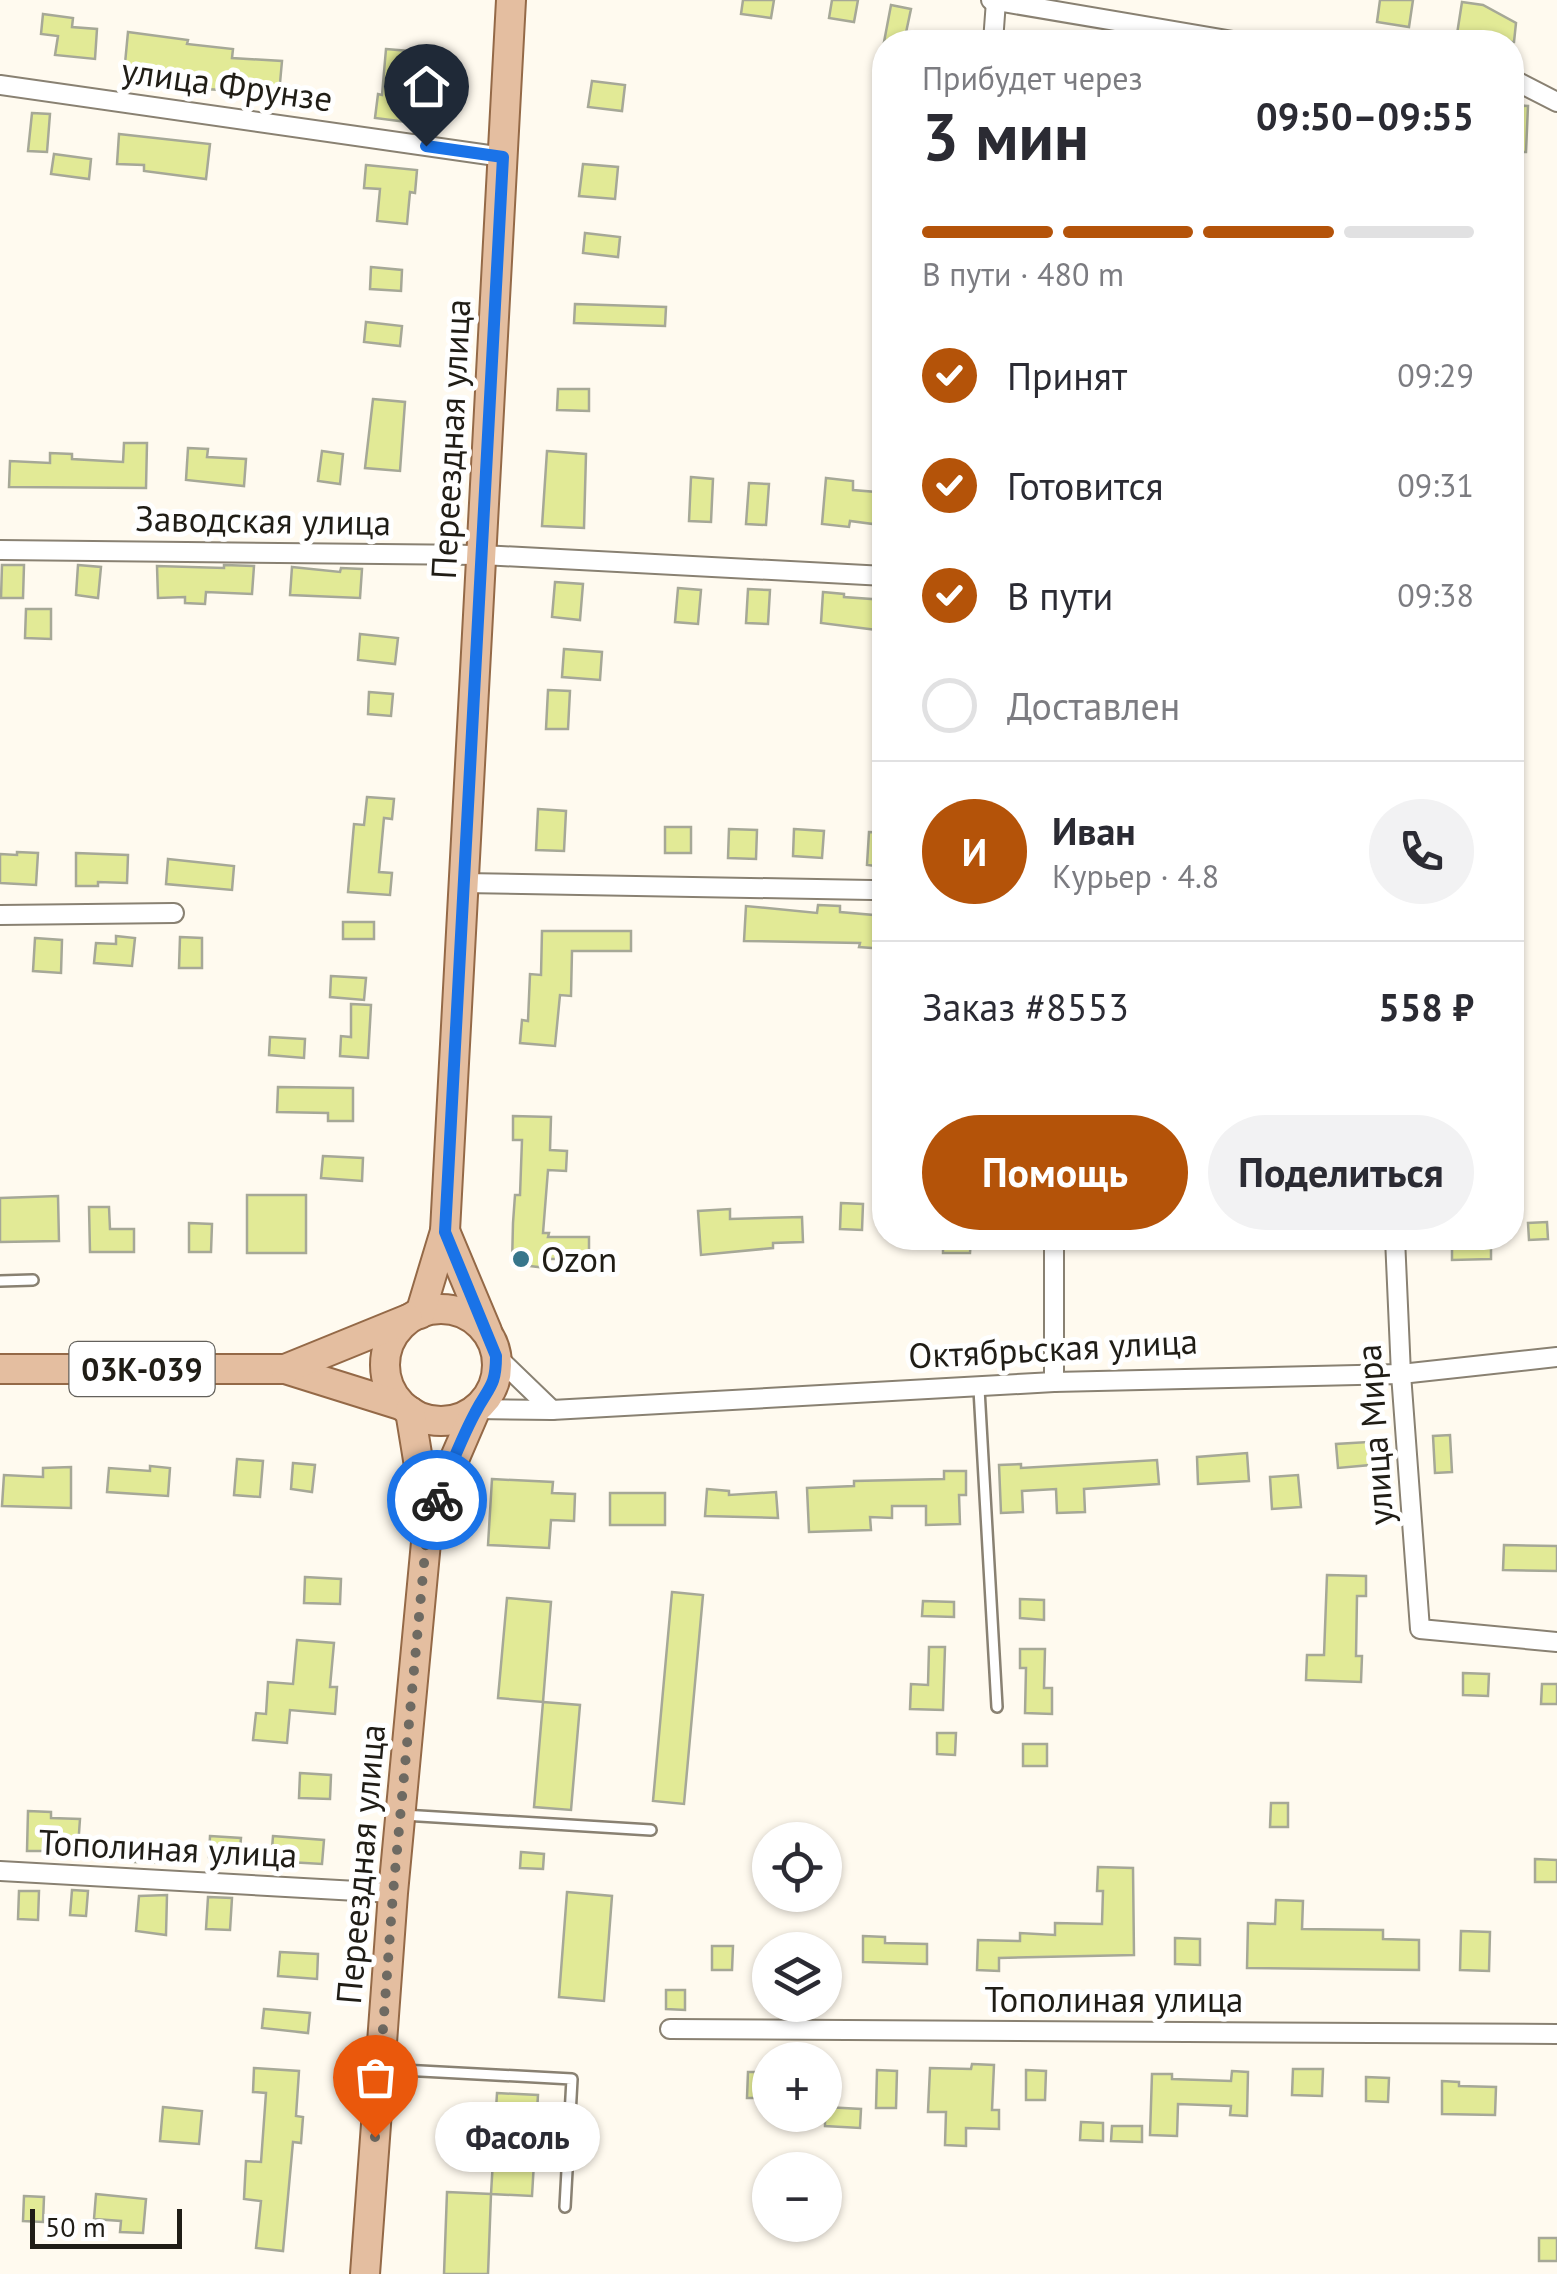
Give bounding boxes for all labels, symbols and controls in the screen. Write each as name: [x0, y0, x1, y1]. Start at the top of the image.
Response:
pin: [384, 44, 469, 147]
street label: улица Фрунзе: [118, 46, 336, 122]
text: Прибудет через: [922, 57, 1143, 99]
icon: home: [399, 59, 454, 114]
text: 09:50–09:55: [1256, 91, 1474, 140]
text: 3 мин: [922, 94, 1089, 178]
text: В пути · 480 m: [922, 253, 1124, 295]
street label: Переездная улица: [420, 298, 480, 580]
icon: check: [922, 348, 977, 403]
text: Принят: [1007, 351, 1127, 400]
text: 09:29: [1397, 354, 1474, 396]
icon: check: [922, 458, 977, 513]
text: Готовится: [1007, 461, 1164, 510]
text: 09:31: [1397, 464, 1474, 506]
street label: Заводская улица: [135, 495, 391, 545]
icon: check: [922, 568, 977, 623]
text: В пути: [1007, 571, 1113, 620]
text: 09:38: [1397, 574, 1474, 616]
text: Доставлен: [1007, 681, 1180, 730]
button: phone: [1369, 799, 1474, 904]
text: Иван: [1052, 806, 1136, 855]
text: И: [962, 827, 987, 876]
text: Курьер · 4.8: [1052, 855, 1219, 897]
text: Заказ #8553: [922, 982, 1129, 1031]
text: 558 ₽: [1378, 982, 1474, 1031]
button: Помощь: [922, 1115, 1188, 1230]
button: Поделиться: [1208, 1115, 1474, 1230]
place label: Ozon: [541, 1236, 617, 1282]
marker: Ozon: [510, 1248, 532, 1270]
street label: Октябрьская улица: [907, 1317, 1199, 1379]
road number: 03К-039: [70, 1342, 214, 1396]
street label: улица Мира: [1345, 1343, 1403, 1527]
courier: [387, 1450, 487, 1550]
icon: bike: [410, 1473, 465, 1528]
street label: Переездная улица: [325, 1722, 395, 2006]
street label: Тополиная улица: [37, 1818, 299, 1878]
map controls: [752, 1822, 842, 2242]
button: locate: [752, 1822, 842, 1912]
button: layers: [752, 1932, 842, 2022]
street label: Тополиная улица: [984, 1976, 1244, 2022]
pin: [333, 2035, 418, 2138]
button: +: [752, 2042, 842, 2132]
icon: bag: [348, 2050, 403, 2105]
callout: Фасоль: [435, 2102, 600, 2172]
text: Фасоль: [465, 2116, 570, 2158]
button: −: [752, 2152, 842, 2242]
scale bar: [30, 2204, 182, 2248]
text: 50 m: [45, 2208, 106, 2245]

